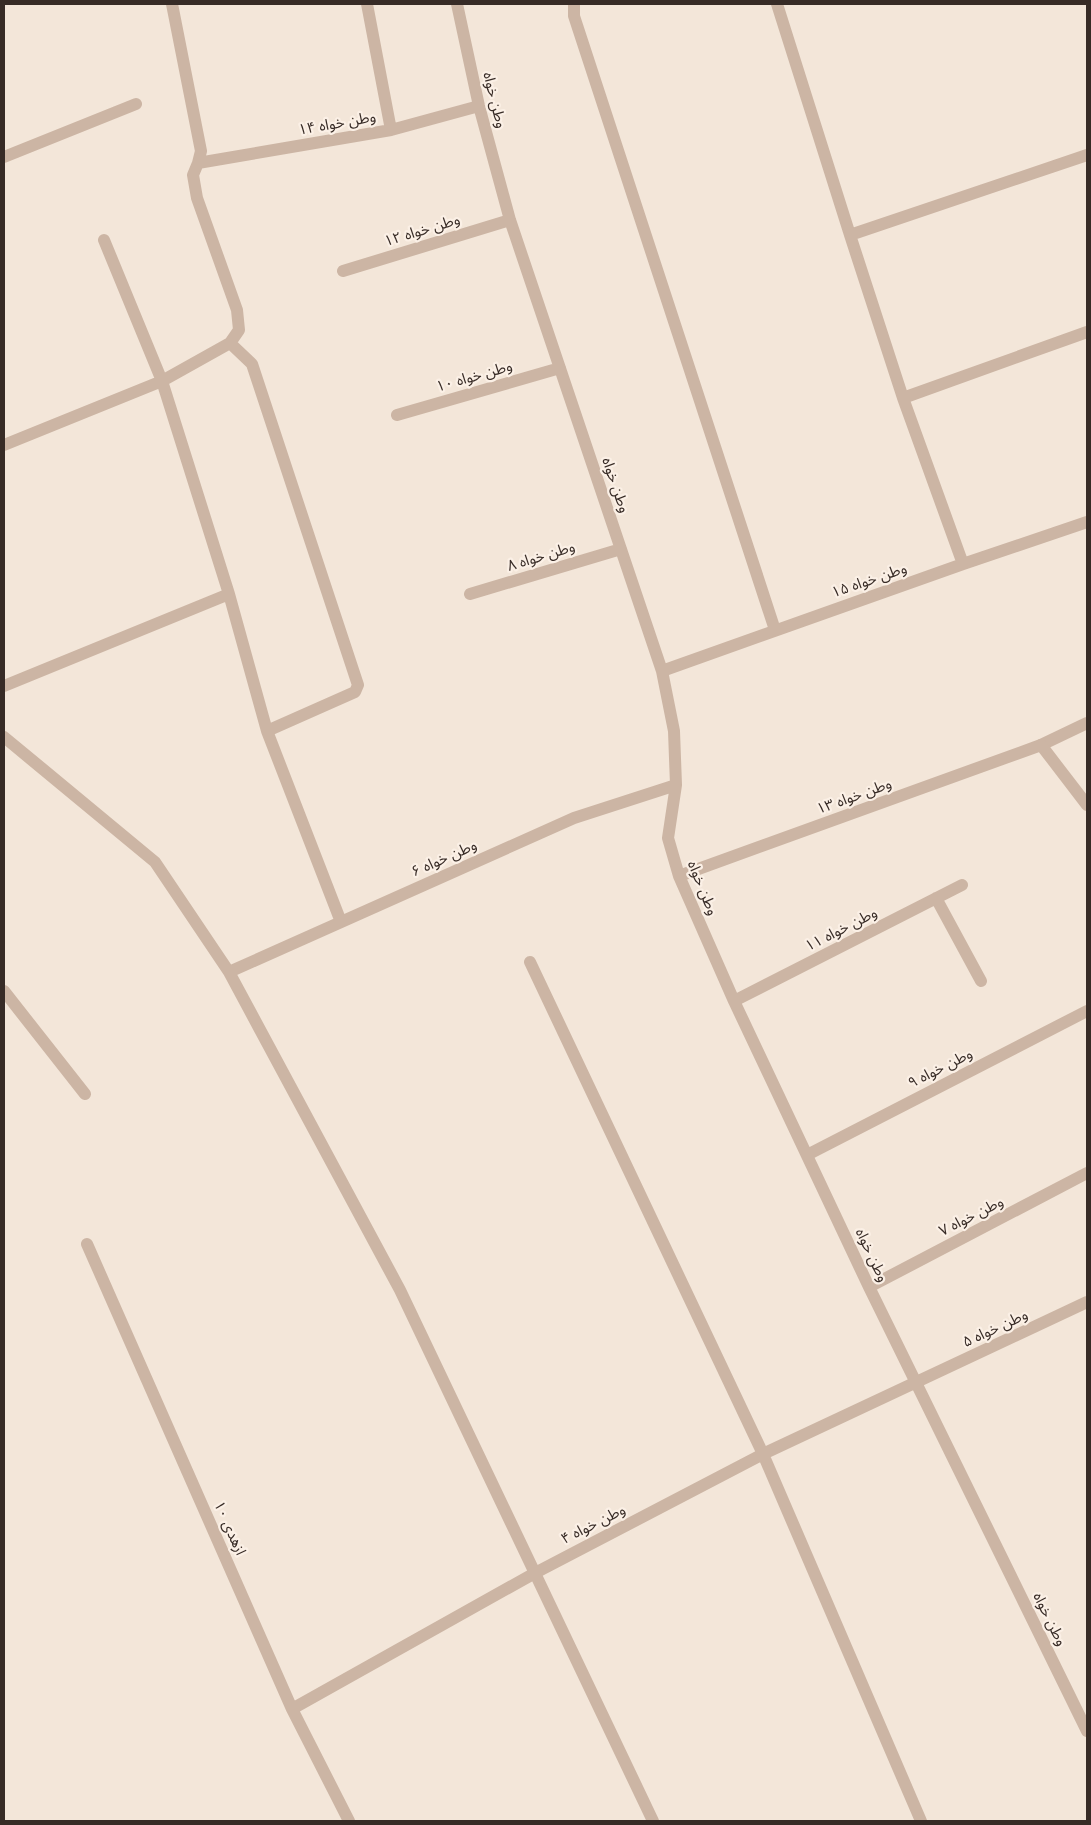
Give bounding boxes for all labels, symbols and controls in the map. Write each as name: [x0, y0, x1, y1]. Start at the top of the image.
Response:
street label: وطن خواه: [479, 70, 511, 130]
street label: وطن خواه ۱۴: [297, 107, 377, 139]
street label: وطن خواه ۱۲: [382, 210, 462, 250]
street label: وطن خواه ۱۰: [434, 357, 514, 395]
street label: وطن خواه: [598, 455, 634, 515]
street label: وطن خواه ۸: [505, 537, 577, 575]
street label: وطن خواه ۱۵: [829, 559, 909, 601]
street label: وطن خواه ۱۳: [814, 774, 894, 818]
street label: وطن خواه ۶: [408, 836, 480, 880]
street label: وطن خواه: [684, 858, 722, 918]
street label: وطن خواه ۱۱: [802, 903, 880, 955]
street label: وطن خواه ۹: [905, 1044, 975, 1092]
street label: وطن خواه ۷: [936, 1192, 1006, 1240]
street label: وطن خواه: [852, 1225, 892, 1285]
street label: وطن خواه ۵: [960, 1305, 1030, 1351]
street label: ازهدی ۱۰: [210, 1498, 250, 1558]
street label: وطن خواه ۴: [558, 1500, 628, 1548]
street label: وطن خواه: [1029, 1589, 1071, 1649]

